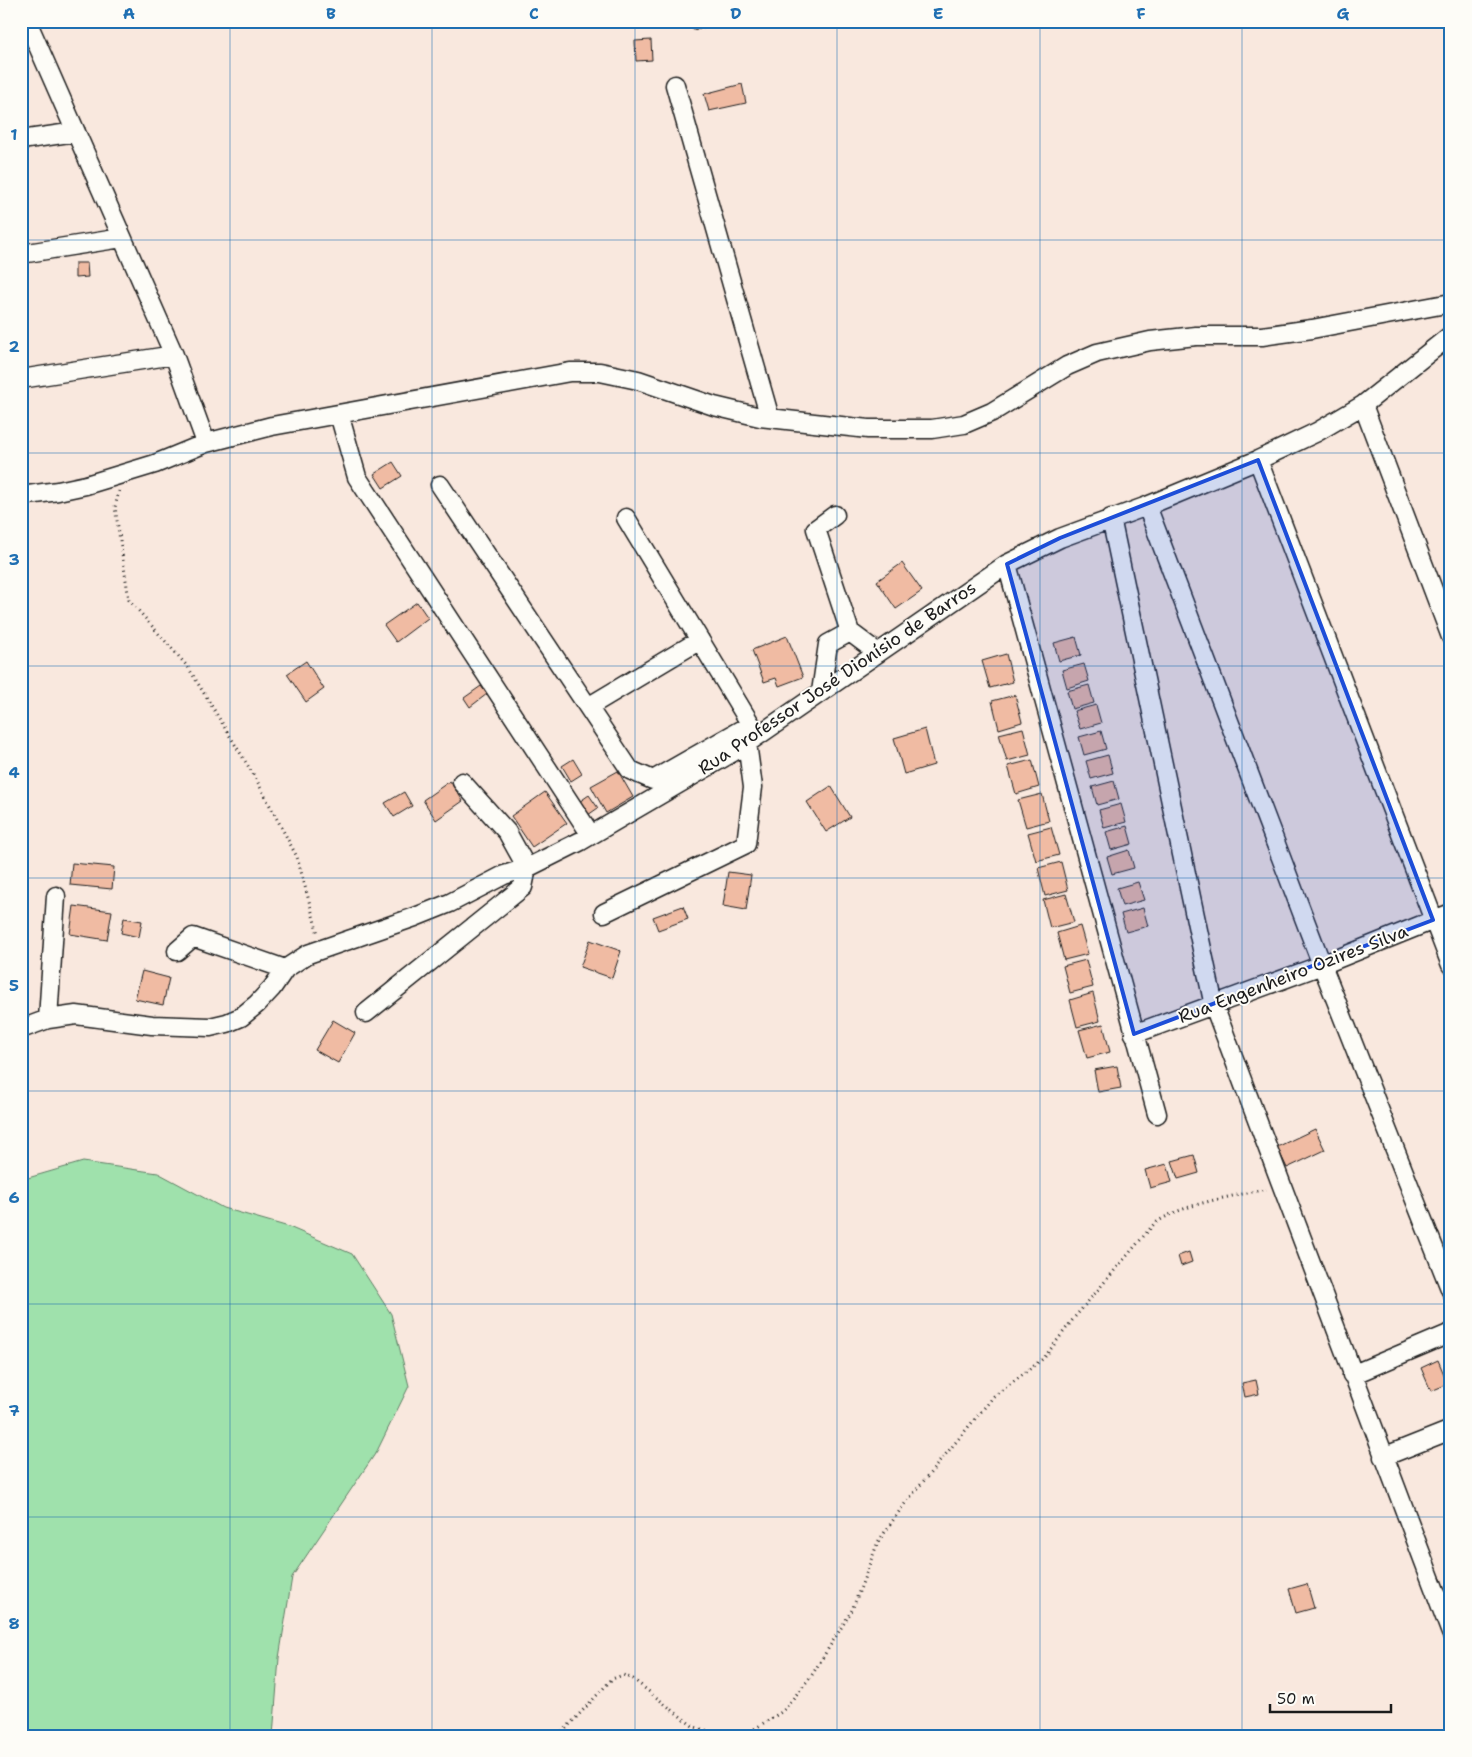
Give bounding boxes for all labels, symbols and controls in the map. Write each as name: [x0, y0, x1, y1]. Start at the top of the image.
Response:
text: A: [123, 3, 135, 24]
text: B: [326, 3, 336, 24]
text: C: [529, 3, 539, 24]
text: D: [730, 3, 742, 24]
text: E: [933, 3, 943, 24]
text: F: [1136, 3, 1146, 24]
text: G: [1337, 3, 1350, 24]
text: 1: [10, 124, 18, 145]
text: 2: [8, 336, 20, 357]
text: 3: [8, 549, 20, 570]
street label: Rua Professor José Dionísio de Barros: [693, 576, 981, 780]
text: 4: [8, 762, 20, 783]
street label: Rua Engenheiro Ozires Silva: [1175, 919, 1411, 1029]
text: 5: [9, 975, 19, 996]
text: 6: [8, 1187, 20, 1208]
text: 7: [8, 1400, 20, 1421]
text: 8: [8, 1613, 20, 1634]
scale bar: [1270, 1682, 1391, 1714]
text: 50 m: [1277, 1689, 1315, 1709]

